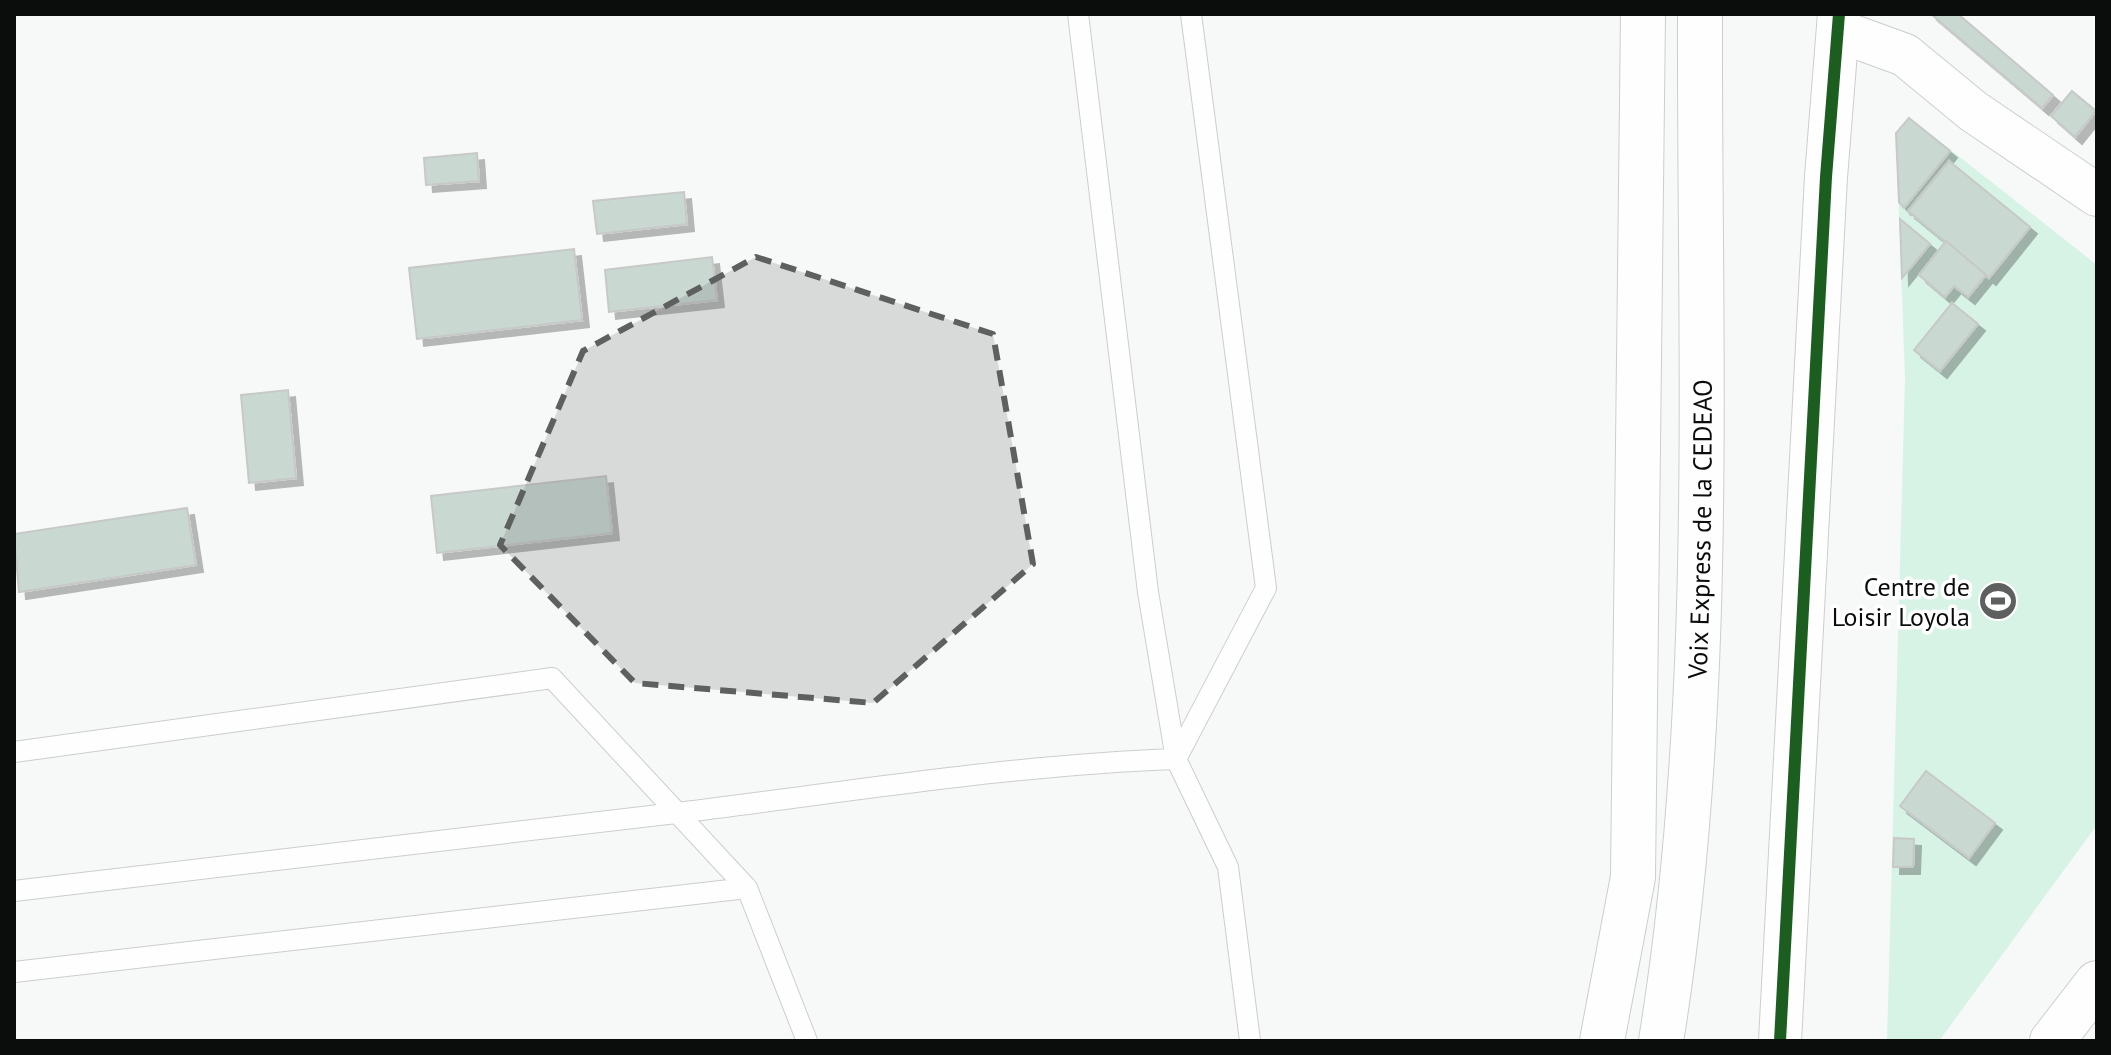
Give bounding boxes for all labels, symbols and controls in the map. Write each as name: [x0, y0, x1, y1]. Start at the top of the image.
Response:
street label: Voix Express de la CEDEAO: [1680, 379, 1718, 681]
place label: Centre de Loisir Loyola: [1832, 570, 1970, 633]
sports icon: Centre de Loisir Loyola: [1977, 580, 2019, 622]

